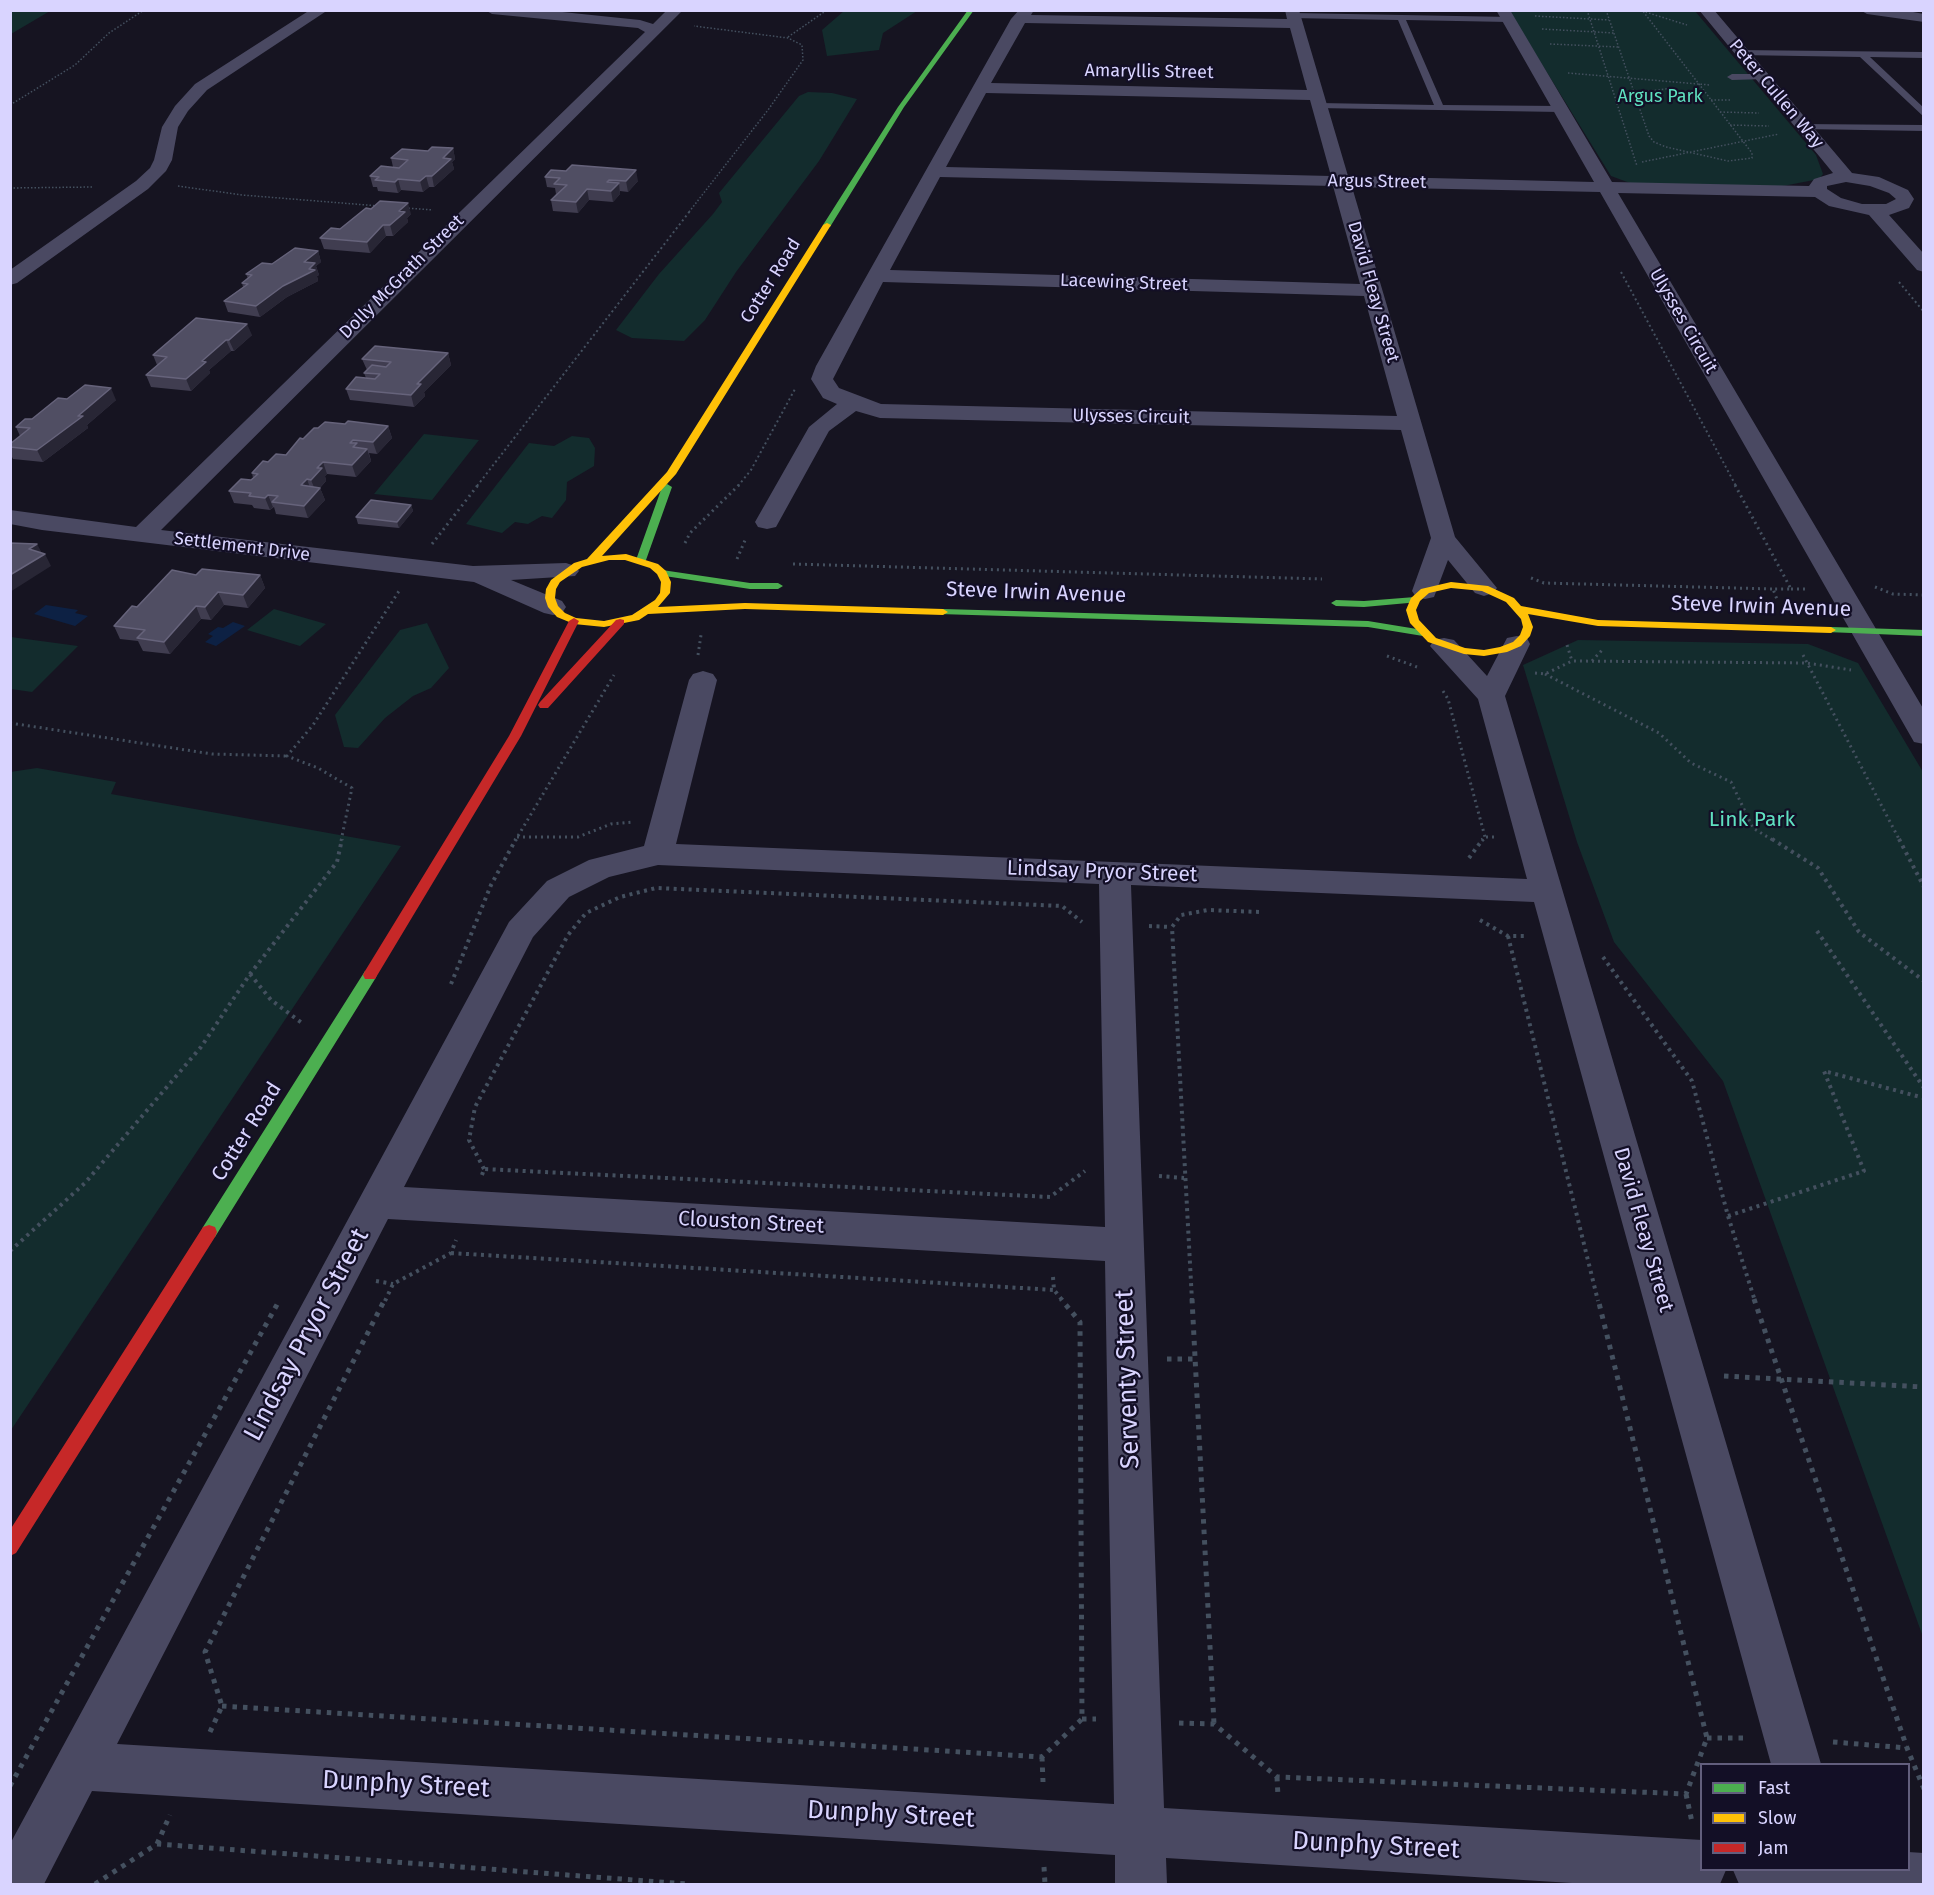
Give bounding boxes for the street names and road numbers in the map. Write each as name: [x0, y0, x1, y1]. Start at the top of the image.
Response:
street label: Peter Cullen Way: [1724, 35, 1828, 153]
street label: Amaryllis Street: [1084, 60, 1214, 84]
street label: Argus Street: [1327, 170, 1427, 194]
street label: Dolly McGrath Street: [335, 210, 469, 344]
street label: David Fleay Street: [1343, 219, 1403, 365]
street label: Cotter Road: [736, 235, 806, 327]
street label: Ulysses Circuit: [1644, 265, 1722, 377]
street label: Lacewing Street: [1060, 270, 1188, 296]
street label: Ulysses Circuit: [1072, 405, 1190, 429]
street label: Settlement Drive: [173, 528, 311, 566]
street label: Steve Irwin Avenue: [946, 577, 1126, 609]
street label: Steve Irwin Avenue: [1671, 591, 1851, 623]
street label: Lindsay Pryor Street: [1006, 856, 1198, 888]
street label: Cotter Road: [207, 1078, 287, 1186]
street label: David Fleay Street: [1607, 1145, 1679, 1315]
street label: Clouston Street: [677, 1207, 825, 1239]
street label: Lindsay Pryor Street: [238, 1223, 376, 1447]
street label: Serventy Street: [1109, 1289, 1147, 1469]
street label: Dunphy Street: [321, 1765, 491, 1805]
street label: Dunphy Street: [806, 1795, 976, 1835]
street label: Dunphy Street: [1291, 1826, 1461, 1866]

